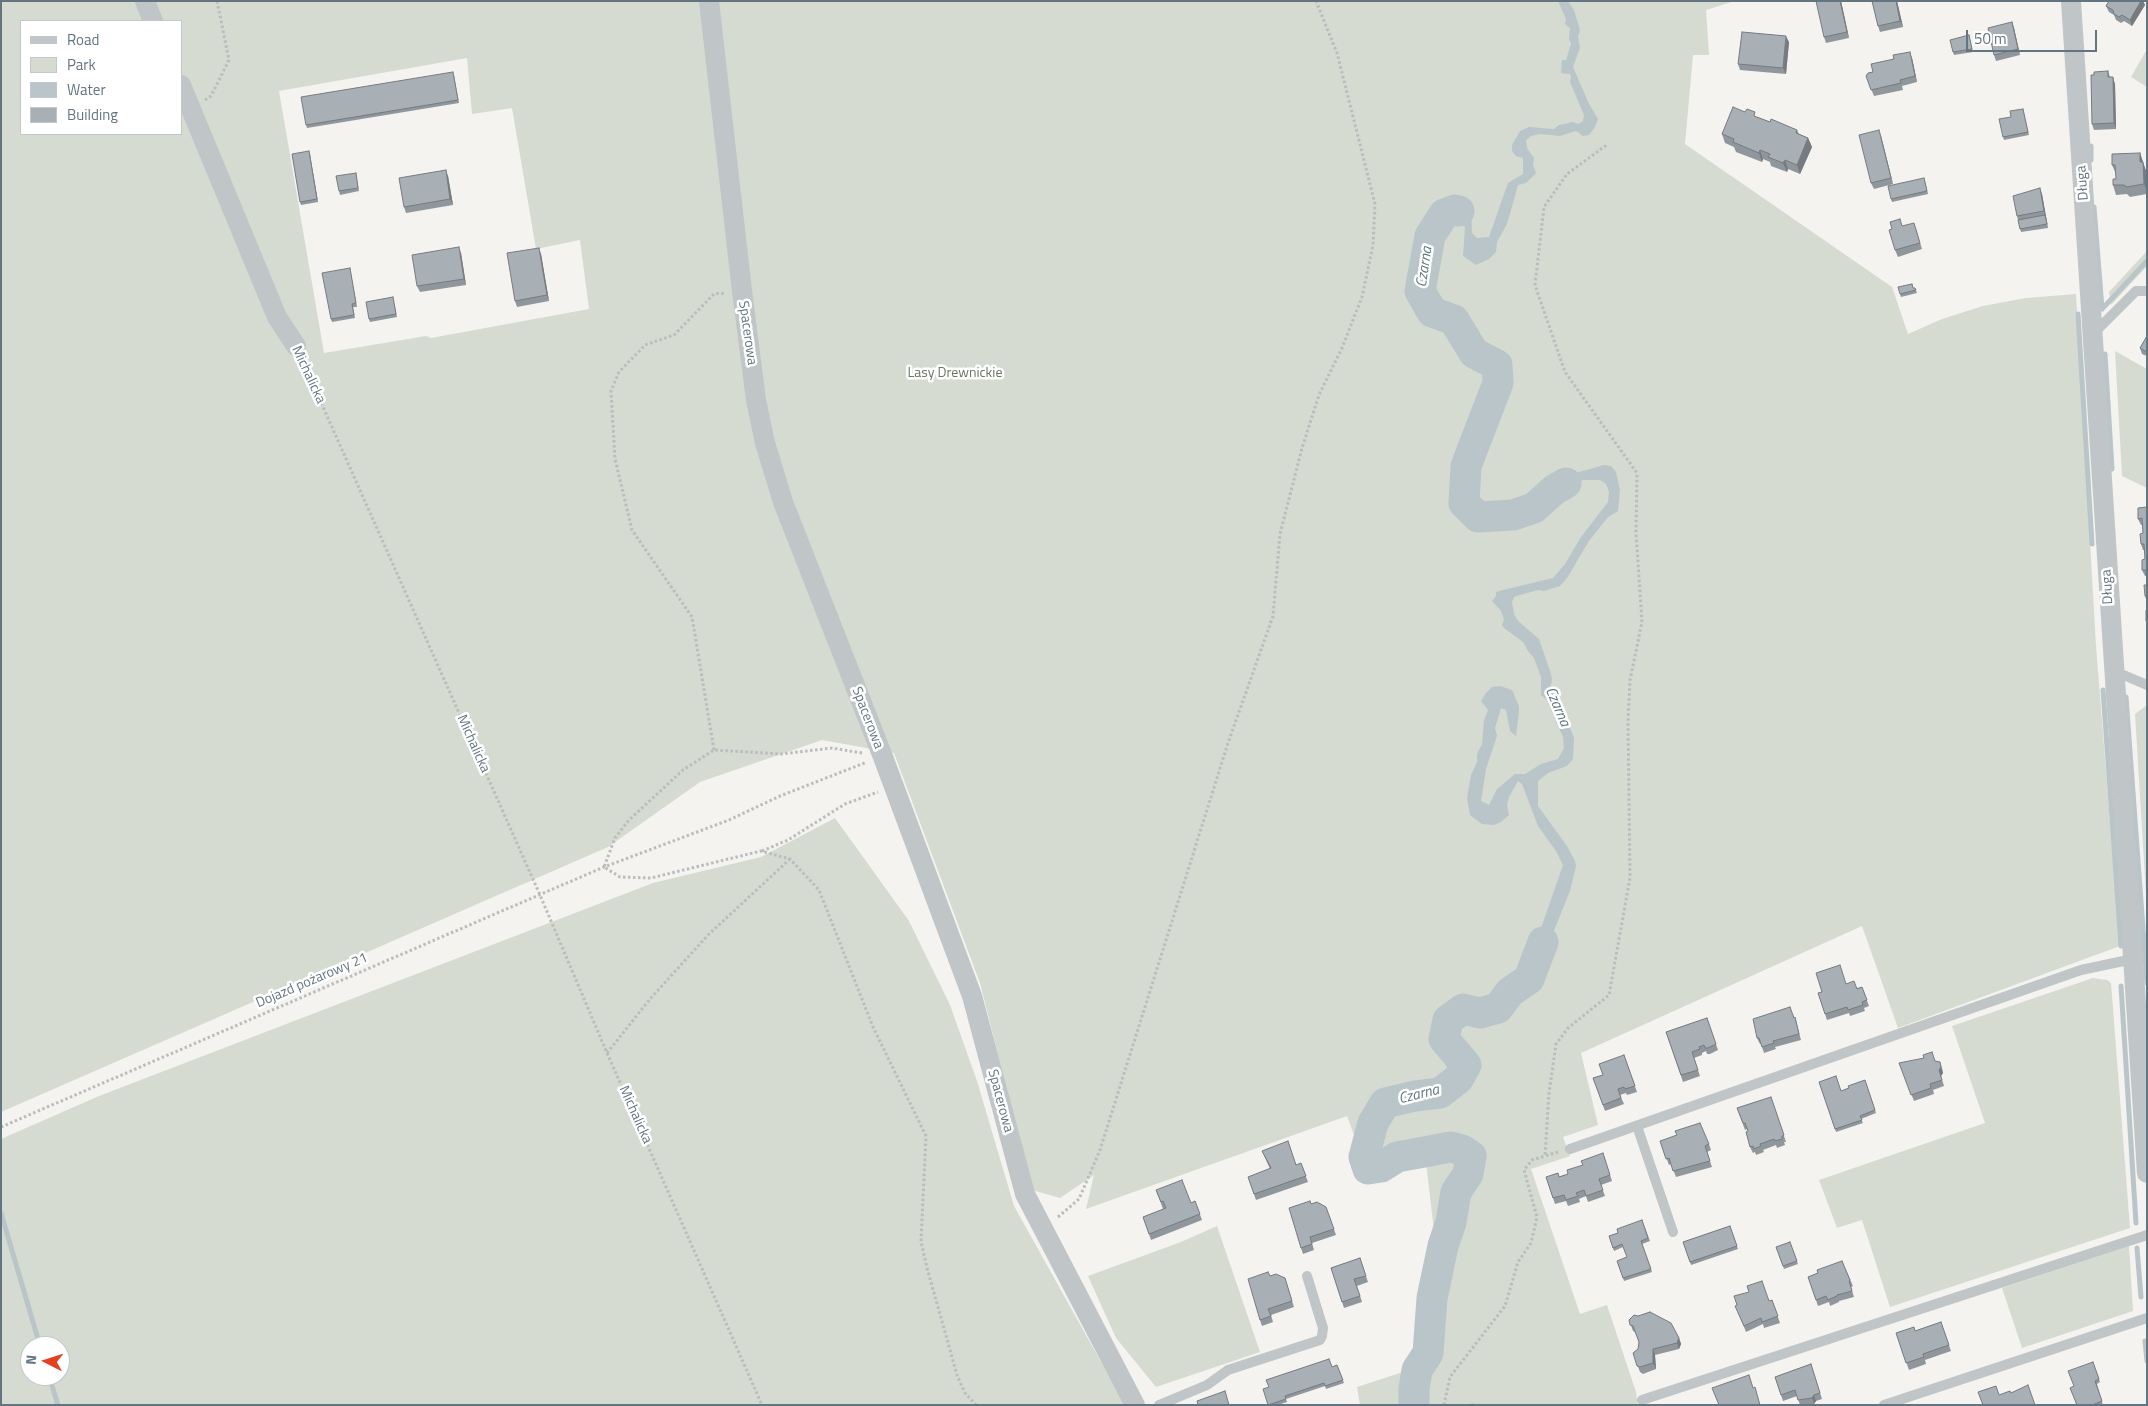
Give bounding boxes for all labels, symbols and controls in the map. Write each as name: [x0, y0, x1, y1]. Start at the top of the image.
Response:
legend: [20, 20, 182, 135]
scale bar: [1968, 20, 2099, 52]
text: 50 m: [1974, 27, 2007, 50]
text: Road: [67, 28, 99, 51]
text: Park: [67, 53, 96, 76]
text: Water: [67, 78, 106, 101]
text: Building: [67, 103, 118, 126]
street label: Długa: [2073, 165, 2093, 201]
water label: Czarna: [1413, 245, 1437, 289]
street label: Spacerowa: [734, 300, 760, 366]
street label: Michalicka: [287, 344, 329, 406]
park label: Lasy Drewnickie: [908, 366, 1002, 382]
street label: Długa: [2099, 569, 2117, 605]
street label: Spacerowa: [848, 685, 886, 751]
water label: Czarna: [1541, 685, 1573, 729]
street label: Michalicka: [453, 712, 493, 776]
street label: Dojazd pożarowy 21: [254, 950, 370, 1012]
street label: Spacerowa: [984, 1068, 1016, 1134]
water label: Czarna: [1397, 1081, 1441, 1109]
street label: Michalicka: [615, 1083, 655, 1147]
north arrow: [20, 1336, 70, 1386]
text: N: [20, 1354, 41, 1365]

